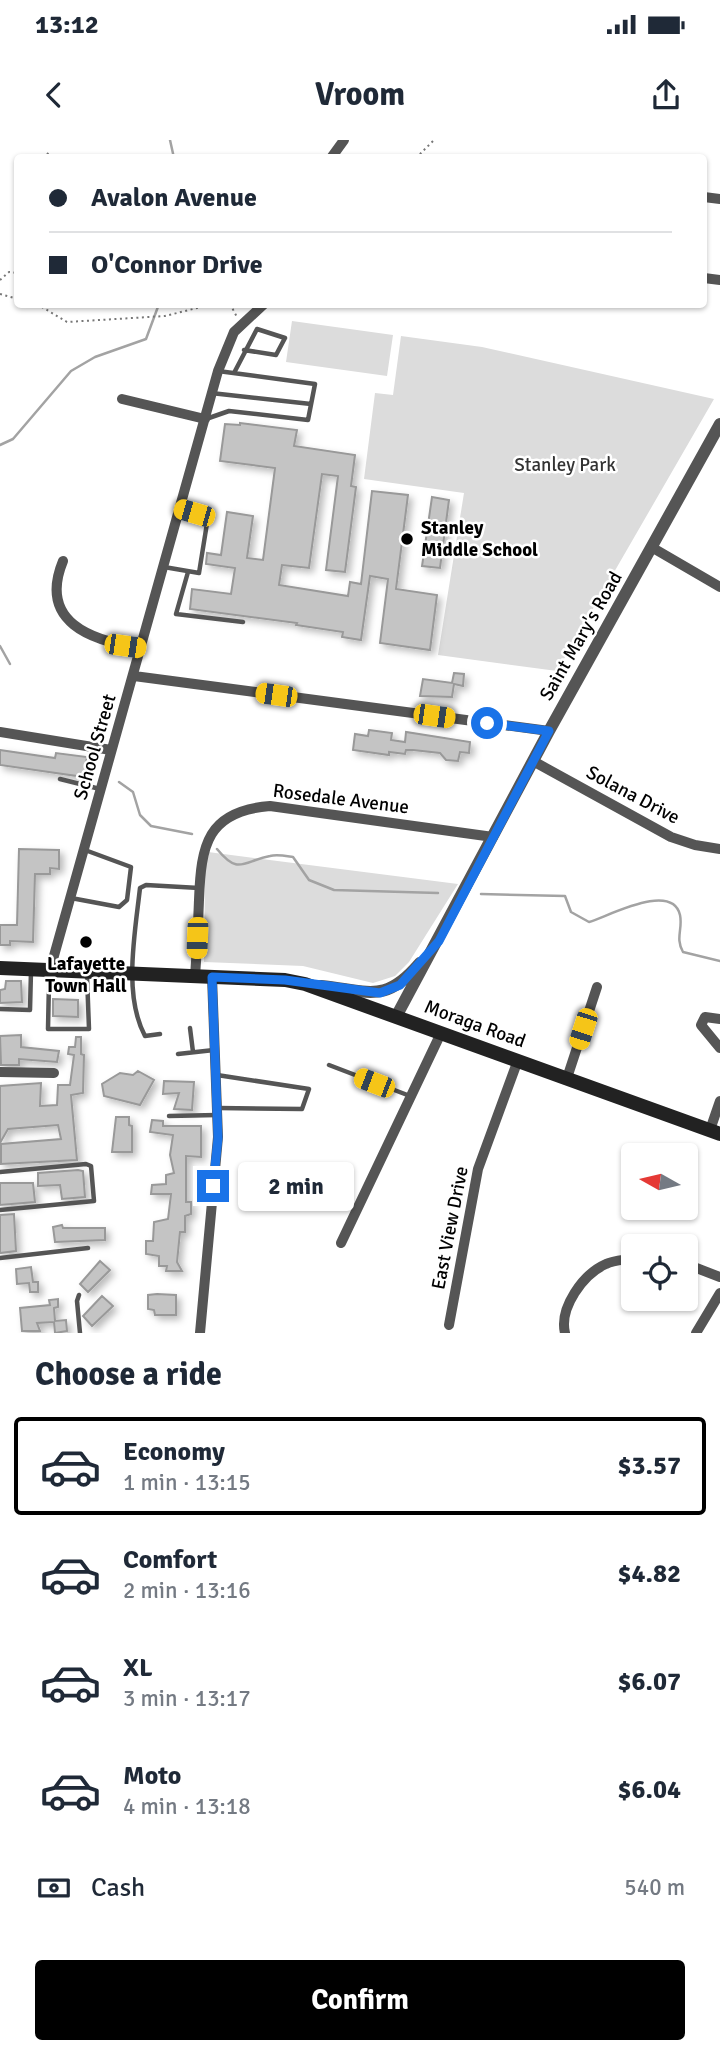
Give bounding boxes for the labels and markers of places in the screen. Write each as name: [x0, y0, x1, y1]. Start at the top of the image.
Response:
place label: Stanley Middle School: [421, 516, 538, 562]
marker: Stanley Middle School: [399, 531, 415, 547]
marker: Lafayette Town Hall: [78, 934, 94, 950]
place label: Lafayette Town Hall: [45, 952, 127, 998]

